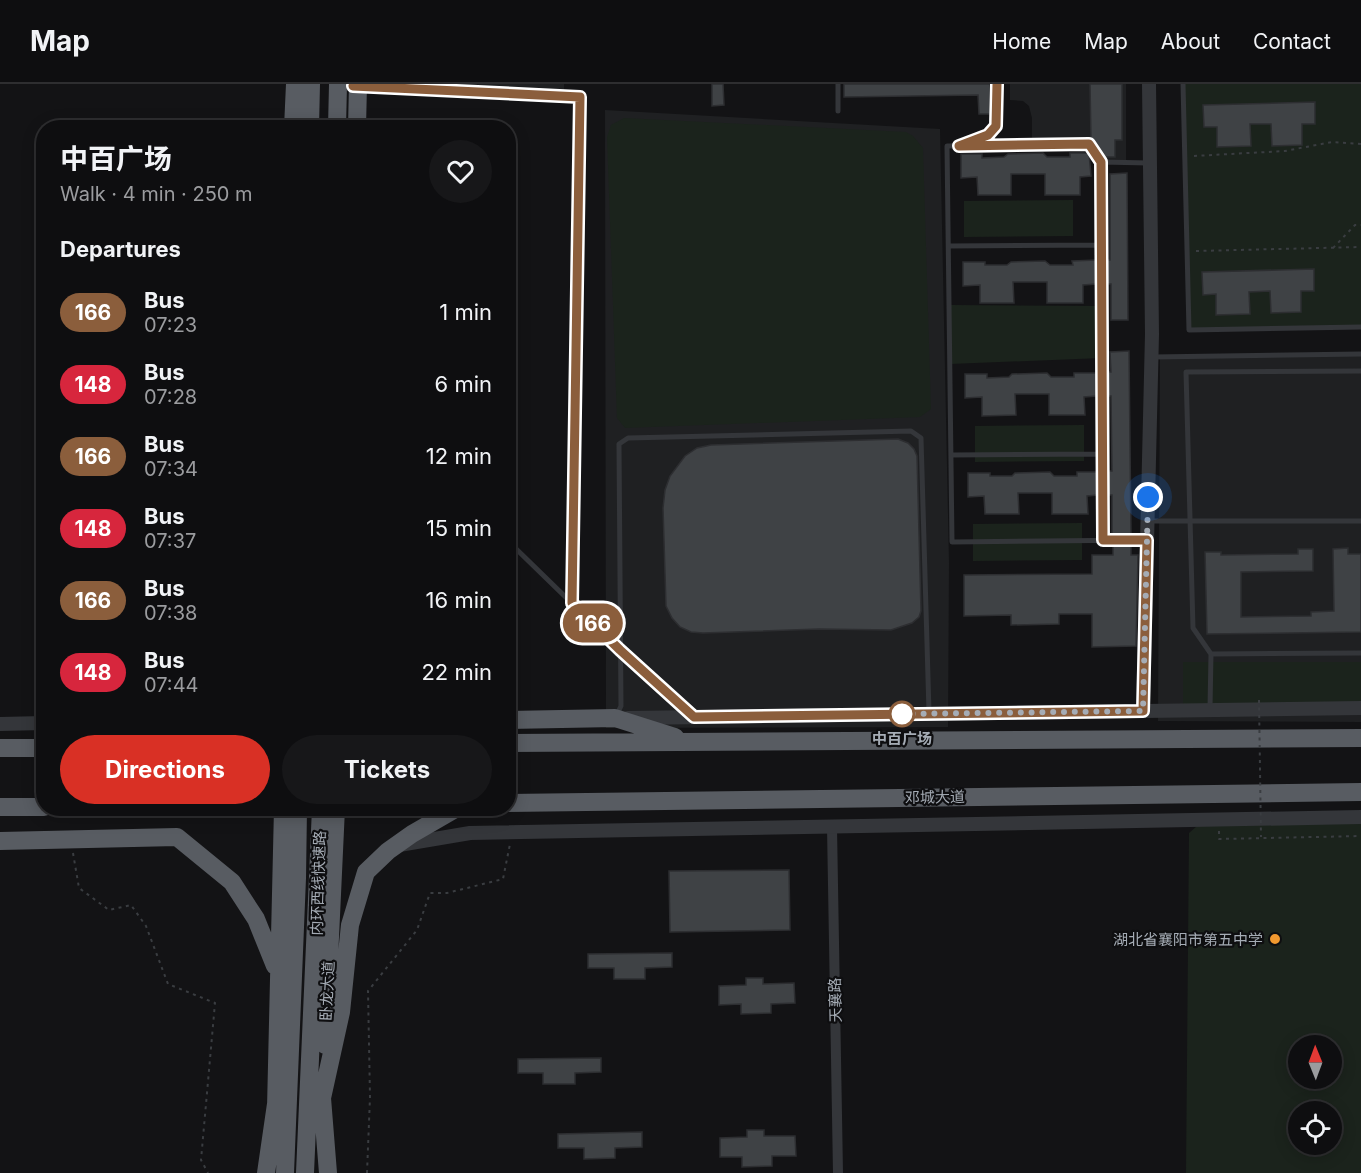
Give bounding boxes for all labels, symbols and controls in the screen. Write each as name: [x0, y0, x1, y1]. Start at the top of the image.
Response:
text: Map: [30, 24, 90, 58]
text: Home: [992, 29, 1051, 54]
text: Map: [1084, 29, 1128, 54]
text: About: [1161, 29, 1220, 54]
text: Contact: [1253, 29, 1331, 54]
button: heart: [429, 140, 492, 203]
text: 中百广场: [60, 142, 172, 176]
text: Walk · 4 min · 250 m: [60, 182, 253, 206]
text: Departures: [60, 236, 181, 262]
text: Bus: [144, 287, 185, 313]
text: 1 min: [439, 299, 492, 325]
text: 166: [75, 300, 111, 325]
text: 07:23: [144, 313, 197, 337]
text: Bus: [144, 359, 185, 385]
text: 6 min: [435, 371, 492, 397]
text: 148: [75, 372, 111, 397]
text: 07:28: [144, 385, 197, 409]
text: Bus: [144, 431, 185, 457]
text: 12 min: [426, 443, 492, 469]
text: 166: [75, 444, 111, 469]
text: 07:34: [144, 457, 198, 481]
your location: [1133, 482, 1163, 512]
text: Bus: [144, 503, 185, 529]
text: 15 min: [426, 515, 492, 541]
text: 148: [75, 516, 111, 541]
text: 07:37: [144, 529, 196, 553]
text: Bus: [144, 575, 185, 601]
text: 16 min: [426, 587, 492, 613]
text: 166: [75, 588, 111, 613]
text: 07:38: [144, 601, 197, 625]
line badge: 166: [558, 604, 628, 642]
text: 166: [575, 611, 611, 636]
text: Bus: [144, 647, 185, 673]
text: 22 min: [421, 659, 492, 685]
text: 148: [75, 660, 111, 685]
text: 07:44: [144, 673, 198, 697]
marker: 中百广场: [889, 701, 915, 727]
place label: 中百广场: [872, 729, 932, 748]
button: Directions: [60, 735, 270, 804]
button: Tickets: [282, 735, 492, 804]
street label: 邓城大道: [905, 787, 965, 807]
street label: 内环西线快速路: [307, 830, 329, 936]
place label: 湖北省襄阳市第五中学: [1113, 930, 1263, 949]
marker: 湖北省襄阳市第五中学: [1268, 932, 1282, 946]
street label: 卧龙大道: [316, 961, 338, 1021]
street label: 天襄路: [825, 977, 845, 1023]
north arrow: [1288, 1035, 1342, 1089]
map controls: [1288, 1035, 1342, 1155]
button: locate: [1288, 1101, 1342, 1155]

